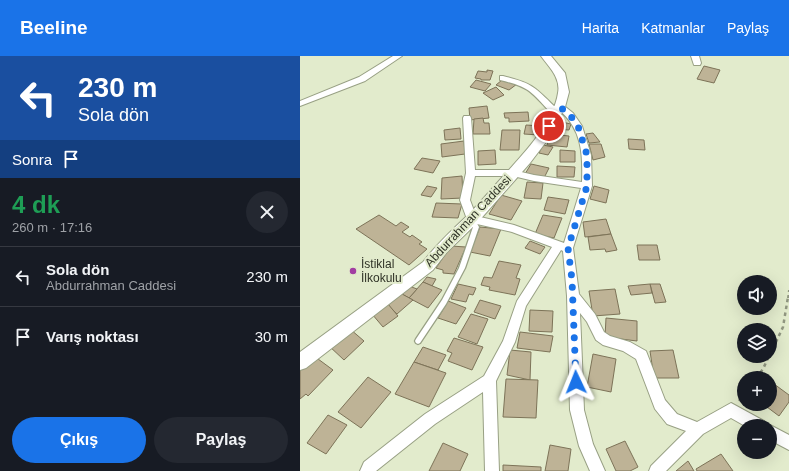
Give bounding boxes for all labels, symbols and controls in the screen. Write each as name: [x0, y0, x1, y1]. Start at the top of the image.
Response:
text: Beeline: [20, 17, 88, 38]
text: Harita: [582, 20, 619, 36]
text: Katmanlar: [641, 20, 705, 36]
text: Paylaş: [727, 20, 769, 36]
icon: left: [12, 72, 64, 124]
text: 230 m: [78, 72, 157, 103]
text: Sola dön: [78, 105, 149, 125]
pin: [532, 109, 566, 143]
icon: arrive: [538, 115, 560, 137]
icon: arrive: [60, 148, 82, 170]
text: Sonra: [12, 151, 52, 168]
street label: Abdurrahman Caddesi: [422, 172, 514, 270]
text: 4 dk: [12, 191, 60, 218]
button: close: [246, 191, 288, 233]
text: 260 m · 17:16: [12, 220, 92, 235]
place label: İstiklal İlkokulu: [361, 257, 402, 285]
text: Sola dön: [46, 261, 109, 278]
icon: left: [12, 266, 34, 288]
marker: İstiklal İlkokulu: [348, 266, 358, 276]
text: 230 m: [246, 268, 288, 285]
map controls: [737, 275, 777, 459]
button: sound: [737, 275, 777, 315]
text: Abdurrahman Caddesi: [46, 278, 176, 293]
button: layers: [737, 323, 777, 363]
icon: arrive: [12, 326, 34, 348]
text: Varış noktası: [46, 328, 139, 345]
text: 30 m: [255, 328, 288, 345]
position arrow: [555, 361, 597, 403]
button: +: [737, 371, 777, 411]
button: Çıkış: [12, 417, 146, 463]
button: Paylaş: [154, 417, 288, 463]
button: −: [737, 419, 777, 459]

